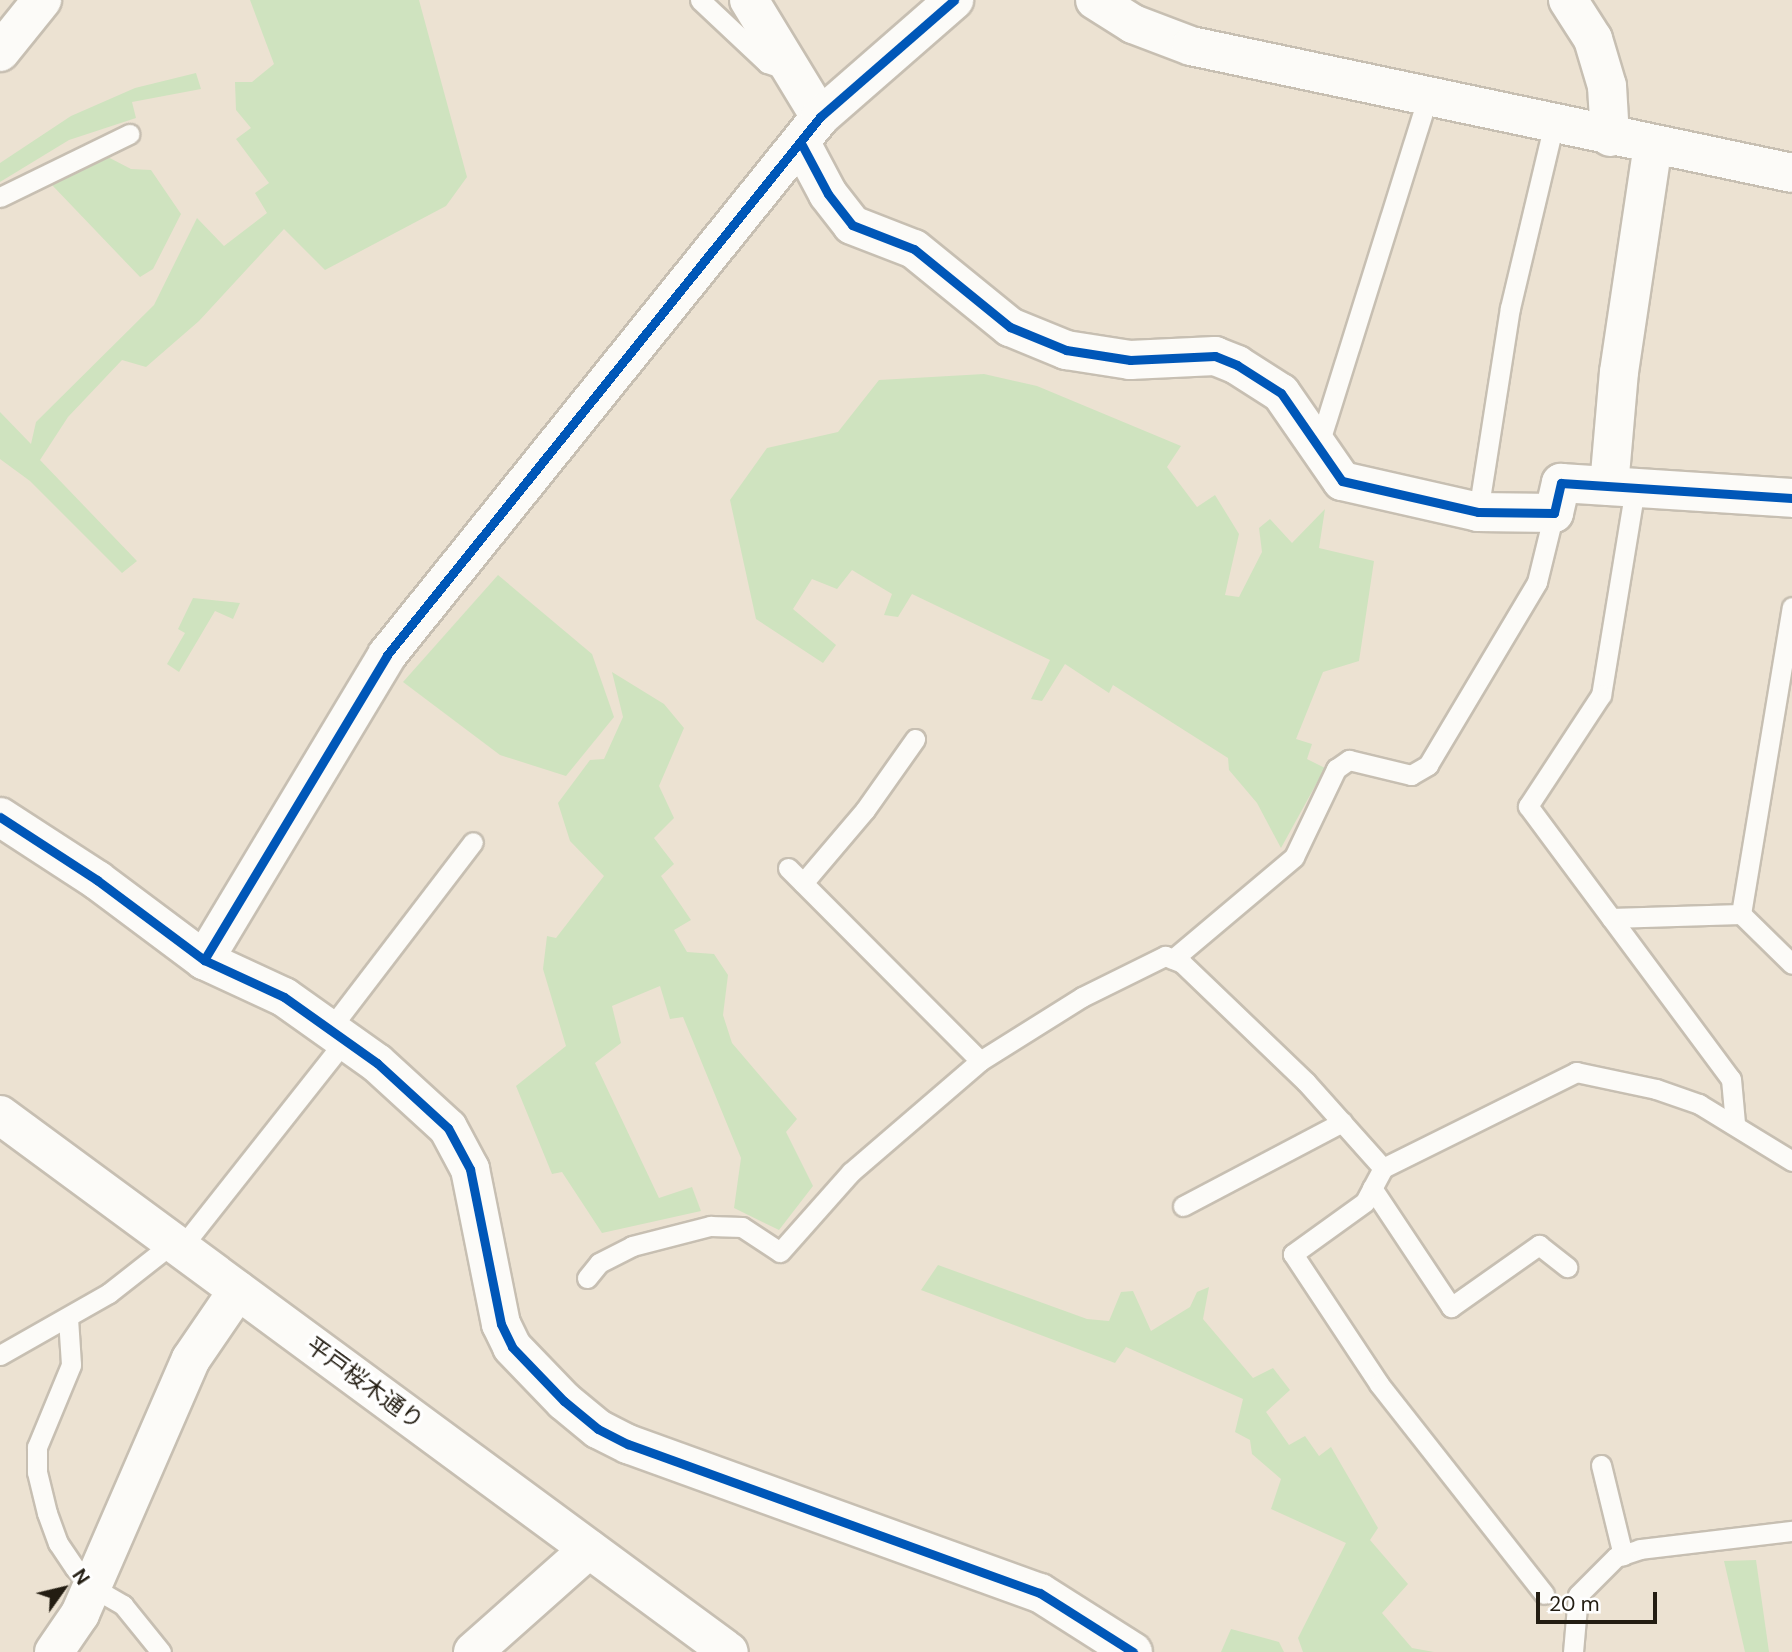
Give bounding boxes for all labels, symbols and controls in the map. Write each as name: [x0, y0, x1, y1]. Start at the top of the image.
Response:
street label: 平戸桜木通り: [301, 1331, 429, 1435]
north arrow: [28, 1554, 98, 1624]
text: N: [67, 1564, 95, 1590]
scale bar: [1540, 1578, 1661, 1622]
text: 20 m: [1549, 1590, 1600, 1618]

